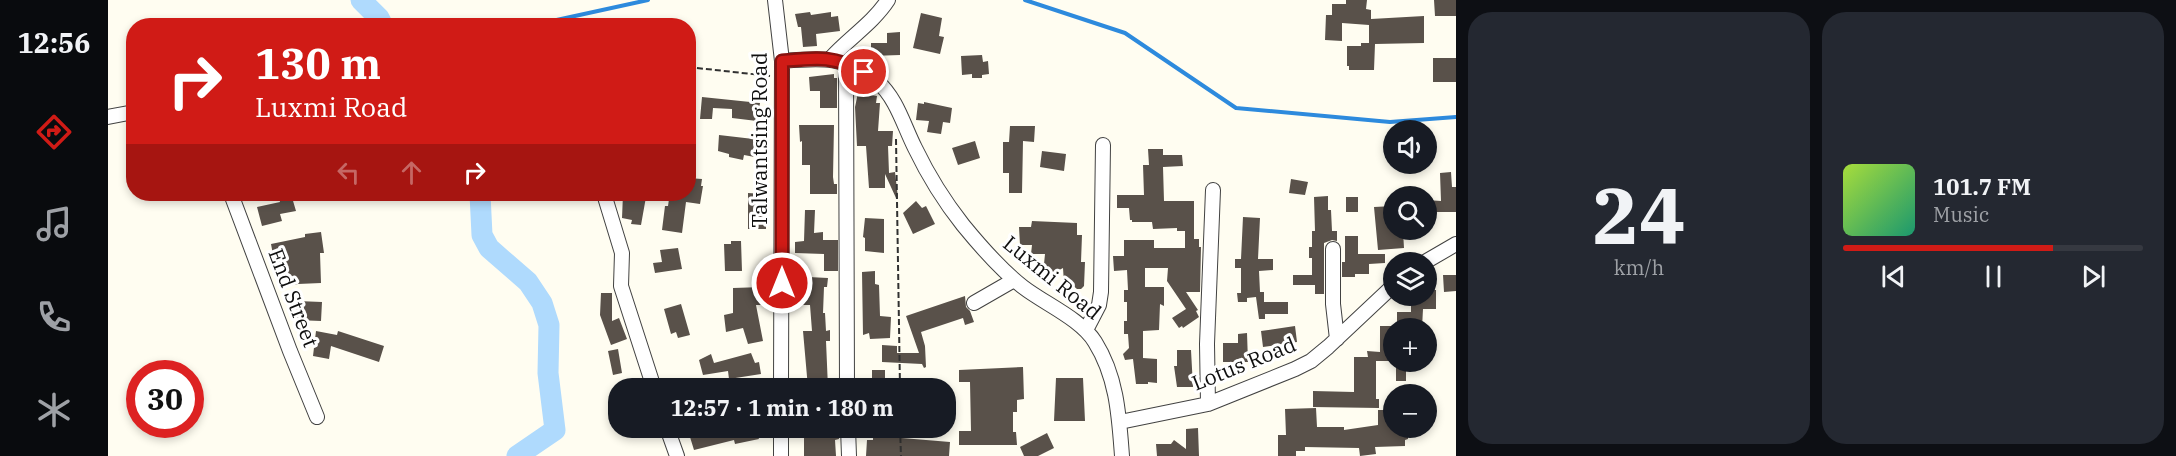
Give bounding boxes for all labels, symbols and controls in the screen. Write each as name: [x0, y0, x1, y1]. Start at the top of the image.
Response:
text: 12:56: [18, 25, 90, 60]
text: 130 m: [255, 36, 381, 91]
icon: right: [156, 42, 234, 120]
pin: [838, 46, 889, 97]
street label: Talwantsing Road: [745, 52, 773, 228]
icon: arrive: [847, 55, 880, 88]
text: Luxmi Road: [255, 89, 408, 124]
icon: directions: [33, 111, 75, 153]
map controls: [1383, 120, 1437, 438]
button: sound: [1383, 120, 1437, 174]
icon: left: [332, 156, 365, 189]
icon: ahead: [395, 156, 428, 189]
icon: right: [458, 156, 491, 189]
text: 24: [1592, 164, 1686, 265]
text: 101.7 FM: [1933, 172, 2031, 201]
button: search: [1383, 186, 1437, 240]
text: Music: [1933, 201, 1989, 228]
icon: music: [33, 203, 75, 245]
street label: Luxmi Road: [998, 229, 1108, 326]
street label: End Street: [262, 244, 326, 351]
position arrow: [750, 251, 814, 315]
button: layers: [1383, 252, 1437, 306]
text: km/h: [1614, 254, 1664, 281]
icon: previous: [1877, 260, 1910, 293]
icon: pause: [1977, 260, 2010, 293]
icon: next: [2077, 260, 2110, 293]
icon: phone: [33, 296, 75, 338]
button: +: [1383, 318, 1437, 372]
street label: Lotus Road: [1187, 329, 1300, 397]
speed limit sign: 30: [126, 360, 204, 438]
button: −: [1383, 384, 1437, 438]
icon: climate: [33, 389, 75, 431]
text: 12:57 · 1 min · 180 m: [670, 393, 894, 422]

